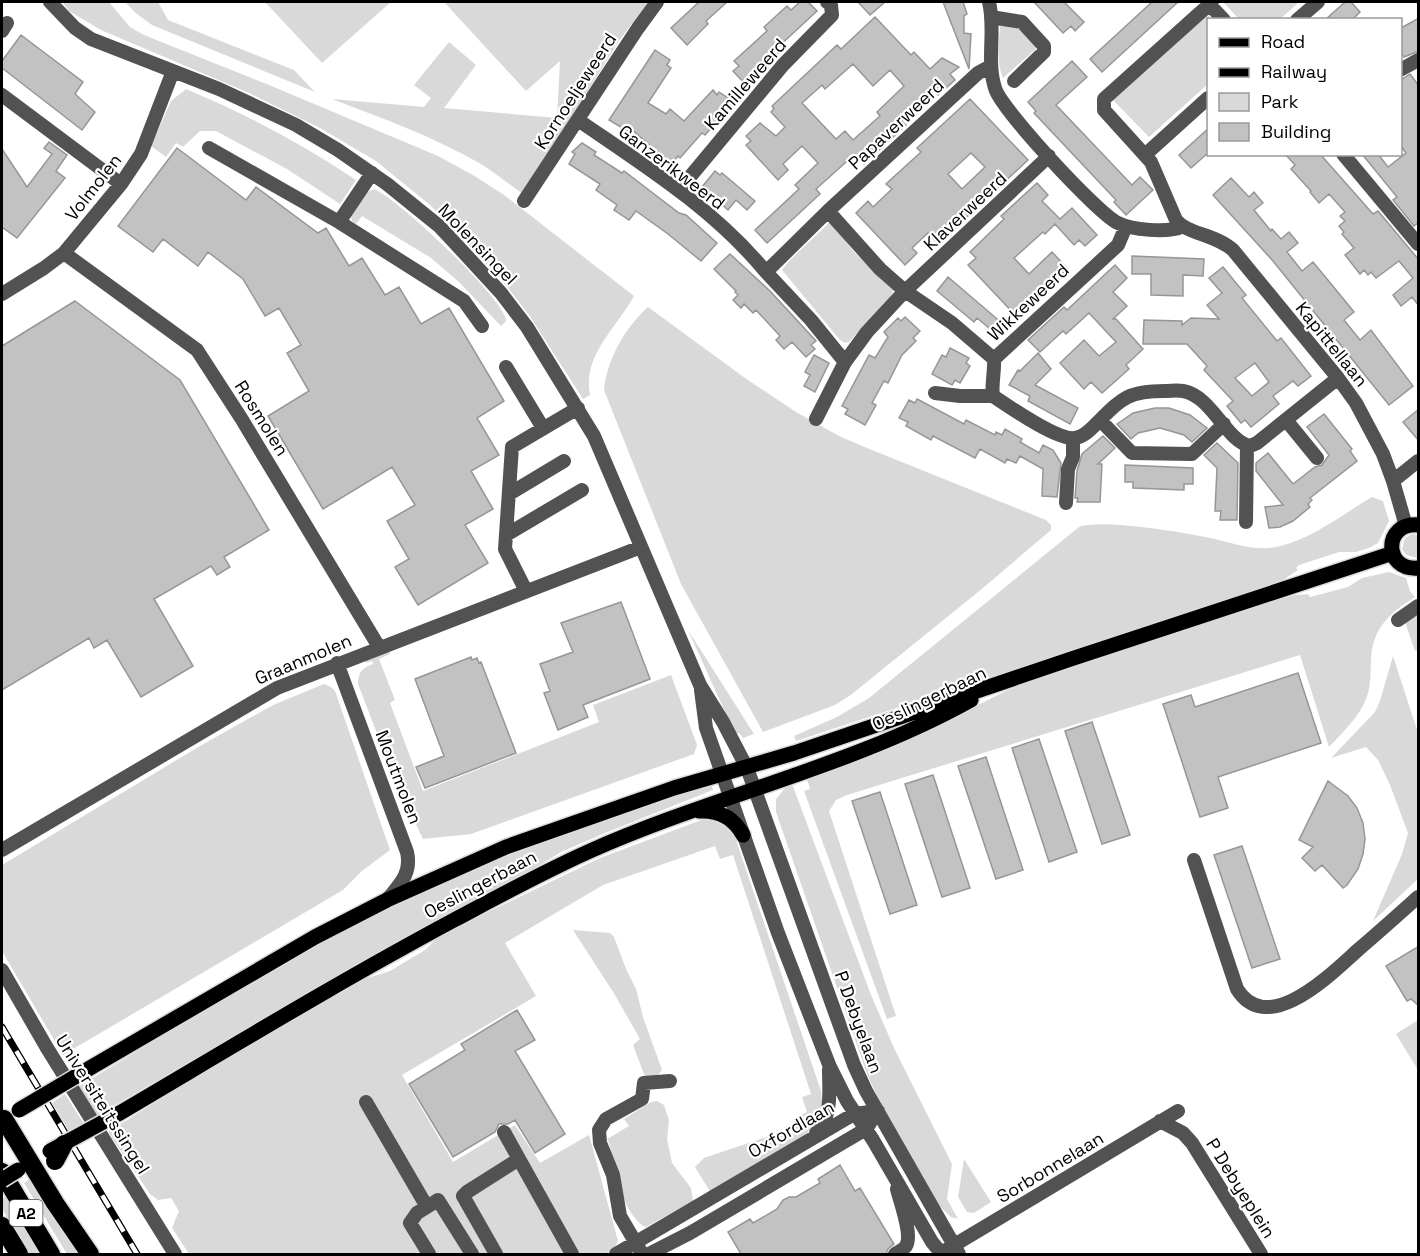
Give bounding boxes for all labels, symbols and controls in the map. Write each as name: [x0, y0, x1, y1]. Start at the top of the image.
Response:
legend: [1207, 18, 1402, 156]
street label: Kornoeljeweerd: [529, 28, 621, 154]
text: Road: [1261, 30, 1305, 53]
street label: Kamilleweerd: [699, 33, 791, 135]
text: Railway: [1261, 60, 1327, 83]
street label: Papaverweerd: [843, 74, 949, 174]
text: Park: [1261, 90, 1299, 113]
street label: Ganzerikweerd: [614, 119, 730, 215]
text: Building: [1261, 120, 1331, 143]
street label: Volmolen: [60, 149, 126, 225]
street label: Klaverweerd: [919, 167, 1011, 255]
street label: Molensingel: [433, 198, 523, 290]
street label: Wikkeweerd: [982, 258, 1074, 346]
street label: Kapittellaan: [1291, 297, 1373, 391]
street label: Rosmolen: [230, 376, 294, 460]
street label: Graanmolen: [251, 628, 355, 690]
street label: Oeslingerbaan: [868, 660, 990, 736]
street label: Moutmolen: [371, 727, 427, 827]
street label: Oeslingerbaan: [420, 845, 540, 923]
street label: P Debyelaan: [830, 968, 888, 1076]
street label: Universiteitssingel: [51, 1030, 155, 1178]
street label: Oxfordlaan: [744, 1095, 838, 1163]
street label: Sorbonnelaan: [992, 1126, 1108, 1208]
street label: P Debyeplein: [1201, 1134, 1281, 1242]
road number: A2: [9, 1200, 42, 1226]

